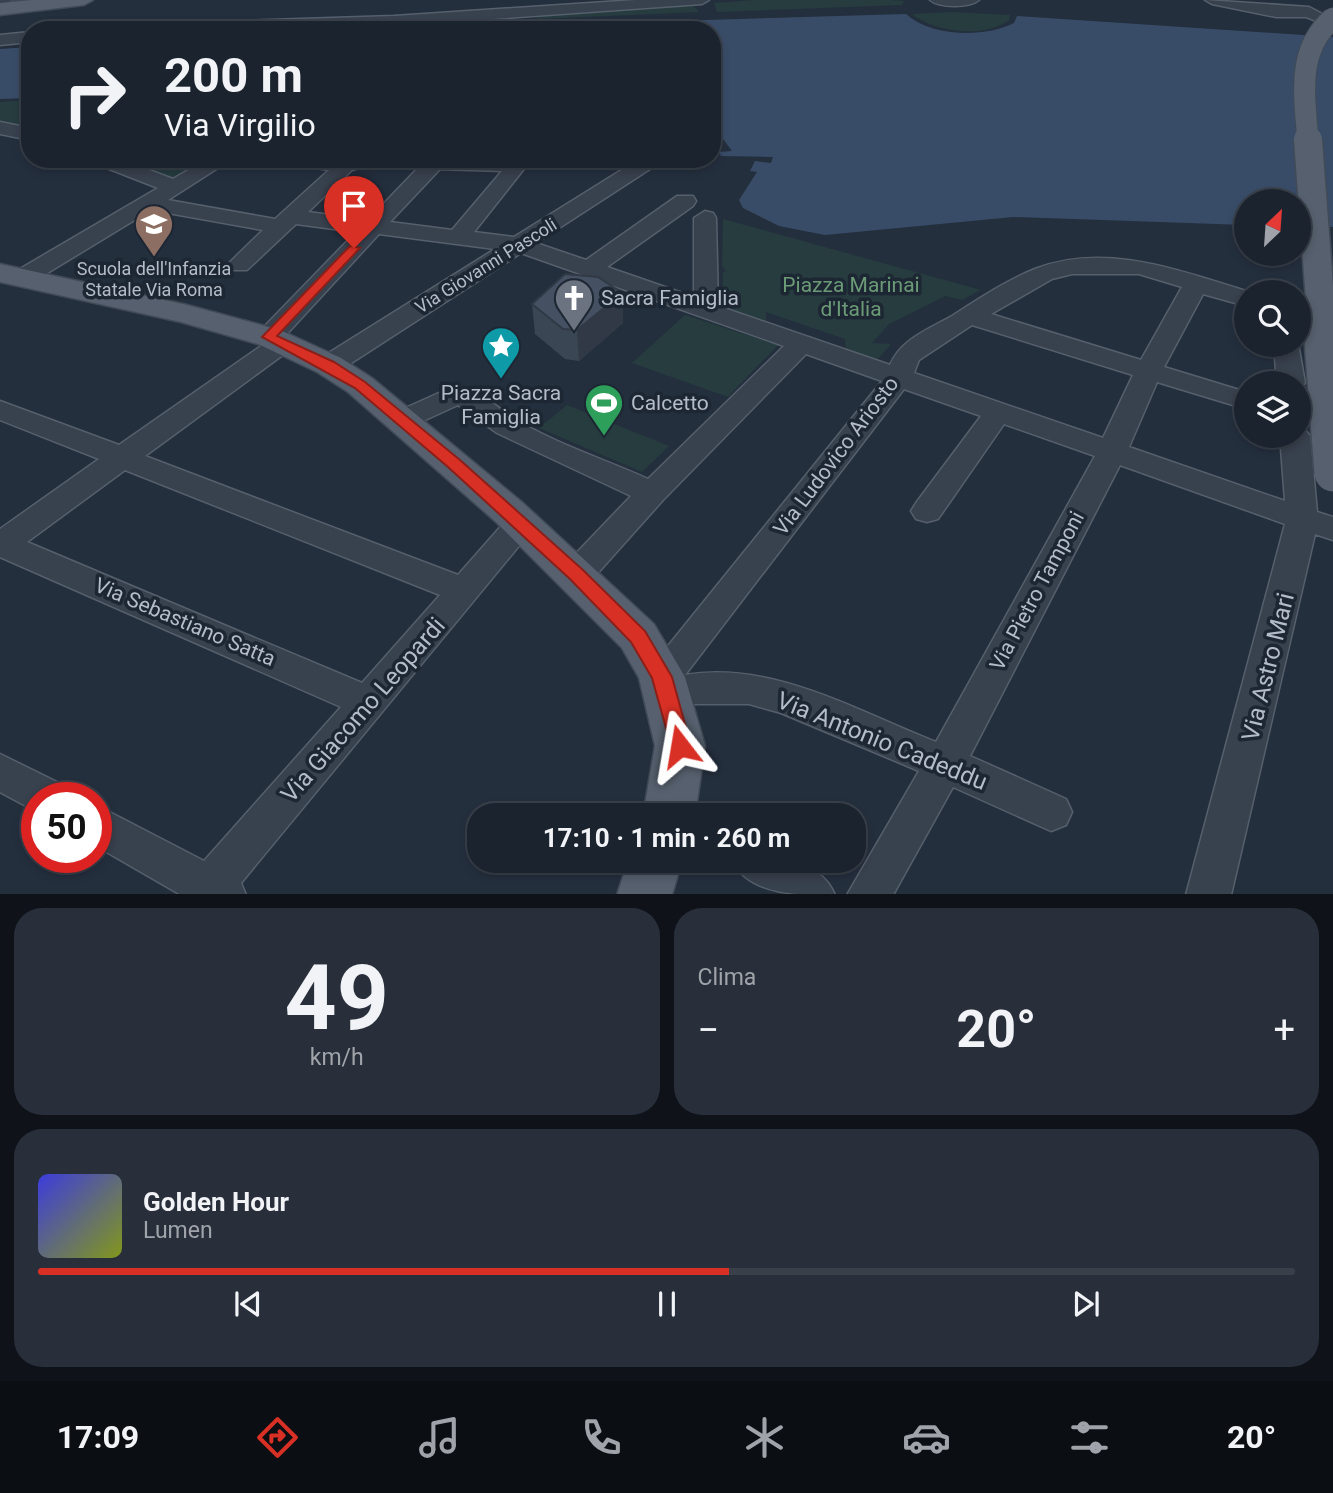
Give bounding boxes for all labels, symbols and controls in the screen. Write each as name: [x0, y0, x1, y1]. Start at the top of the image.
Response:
text: 200 m: [164, 47, 303, 104]
icon: right: [49, 49, 140, 140]
text: Via Virgilio: [164, 106, 316, 144]
pin: [324, 176, 384, 248]
icon: arrive: [335, 187, 373, 225]
north arrow: [1234, 189, 1311, 266]
map controls: [1234, 189, 1311, 448]
school or university icon: Scuola dell'Infanzia Statale Via Roma: [133, 203, 175, 258]
street label: Via Giovanni Pascoli: [411, 214, 560, 318]
place label: Scuola dell'Infanzia Statale Via Roma: [77, 258, 231, 300]
park label: Piazza Marinai d'Italia: [782, 273, 920, 321]
church icon: Sacra Famiglia: [553, 277, 595, 332]
button: search: [1234, 280, 1311, 357]
place label: Sacra Famiglia: [601, 286, 739, 310]
place icon: Piazza Sacra Famiglia: [480, 325, 522, 380]
button: layers: [1234, 371, 1311, 448]
street label: Via Ludovico Ariosto: [769, 372, 903, 540]
place label: Piazza Sacra Famiglia: [441, 381, 561, 429]
sports icon: Calcetto: [583, 382, 625, 437]
place label: Calcetto: [631, 391, 709, 415]
street label: Via Pietro Tamponi: [985, 507, 1089, 675]
street label: Via Sebastiano Satta: [91, 573, 279, 671]
street label: Via Astro Mari: [1236, 590, 1300, 744]
street label: Via Giacomo Leopardi: [275, 612, 451, 808]
street label: Via Antonio Cadeddu: [773, 686, 991, 796]
position arrow: [643, 709, 717, 783]
speed limit sign: 50: [21, 782, 112, 873]
text: 17:10 · 1 min · 260 m: [543, 823, 790, 853]
text: 49: [285, 945, 389, 1051]
text: Clima: [698, 964, 756, 991]
text: 20°: [956, 999, 1036, 1060]
text: −: [698, 1008, 719, 1052]
text: +: [1273, 1008, 1295, 1052]
text: km/h: [310, 1044, 364, 1071]
text: Golden Hour: [143, 1187, 289, 1217]
text: Lumen: [143, 1217, 213, 1244]
icon: previous: [229, 1285, 267, 1323]
icon: pause: [648, 1285, 686, 1323]
icon: next: [1067, 1285, 1105, 1323]
icon: directions: [253, 1413, 302, 1462]
icon: music: [415, 1413, 464, 1462]
icon: phone: [577, 1413, 626, 1462]
icon: climate: [740, 1413, 789, 1462]
icon: car: [902, 1413, 951, 1462]
icon: filters: [1065, 1413, 1114, 1462]
text: 17:09: [57, 1418, 139, 1456]
text: 20°: [1227, 1418, 1276, 1456]

